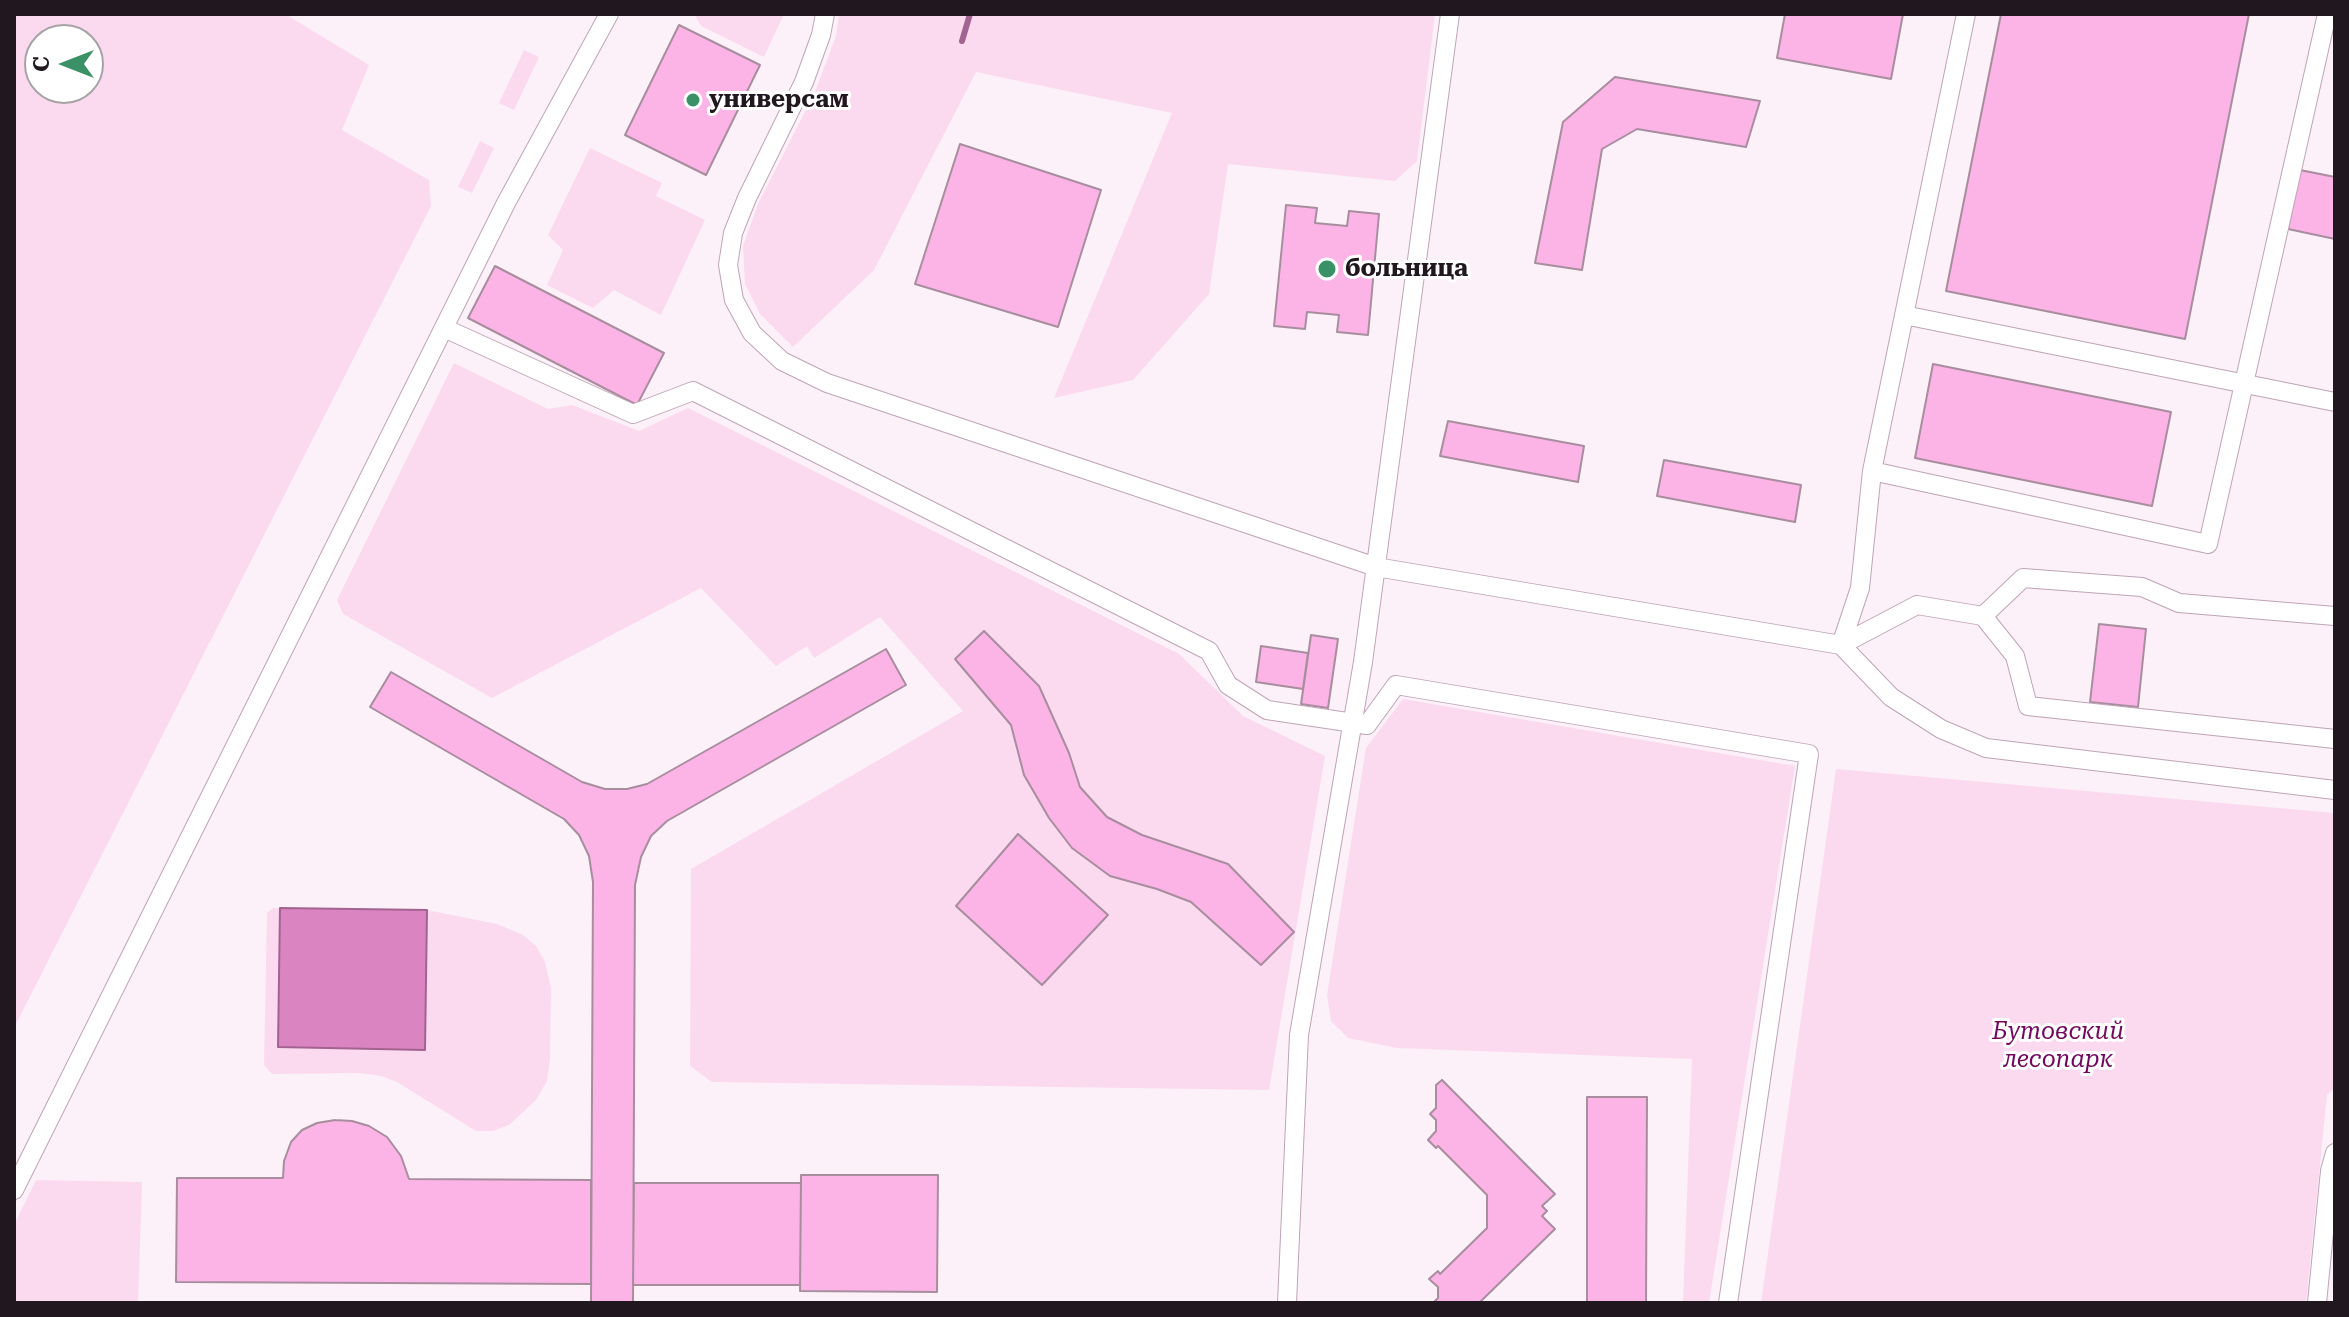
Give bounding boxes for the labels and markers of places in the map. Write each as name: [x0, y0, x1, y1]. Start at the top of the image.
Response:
place label: универсам: [709, 86, 849, 114]
marker: универсам: [684, 91, 702, 109]
place label: больница: [1345, 255, 1468, 283]
marker: больница: [1316, 258, 1338, 280]

